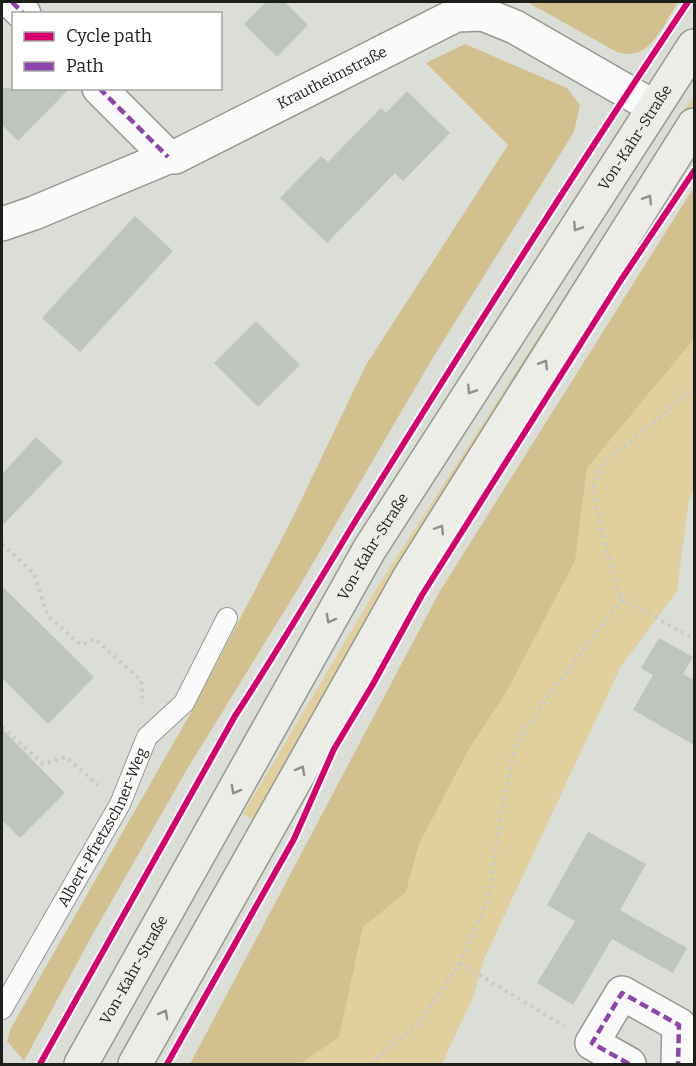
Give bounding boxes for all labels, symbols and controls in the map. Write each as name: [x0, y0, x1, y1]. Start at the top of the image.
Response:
legend: [12, 12, 222, 90]
text: Cycle path: [66, 25, 152, 47]
street label: Krautheimstraße: [274, 42, 390, 113]
text: Path: [66, 55, 104, 77]
street label: Von-Kahr-Straße: [594, 81, 676, 194]
one-way arrow: [641, 195, 652, 206]
one-way arrow: [573, 220, 584, 231]
one-way arrow: [537, 360, 548, 371]
one-way arrow: [468, 384, 479, 395]
street label: Von-Kahr-Straße: [334, 490, 412, 603]
one-way arrow: [433, 525, 444, 536]
one-way arrow: [326, 613, 337, 624]
street label: Albert-Pfretzschner-Weg: [54, 745, 151, 910]
one-way arrow: [293, 766, 305, 777]
one-way arrow: [231, 784, 242, 794]
street label: Von-Kahr-Straße: [96, 912, 171, 1027]
one-way arrow: [157, 1009, 168, 1020]

